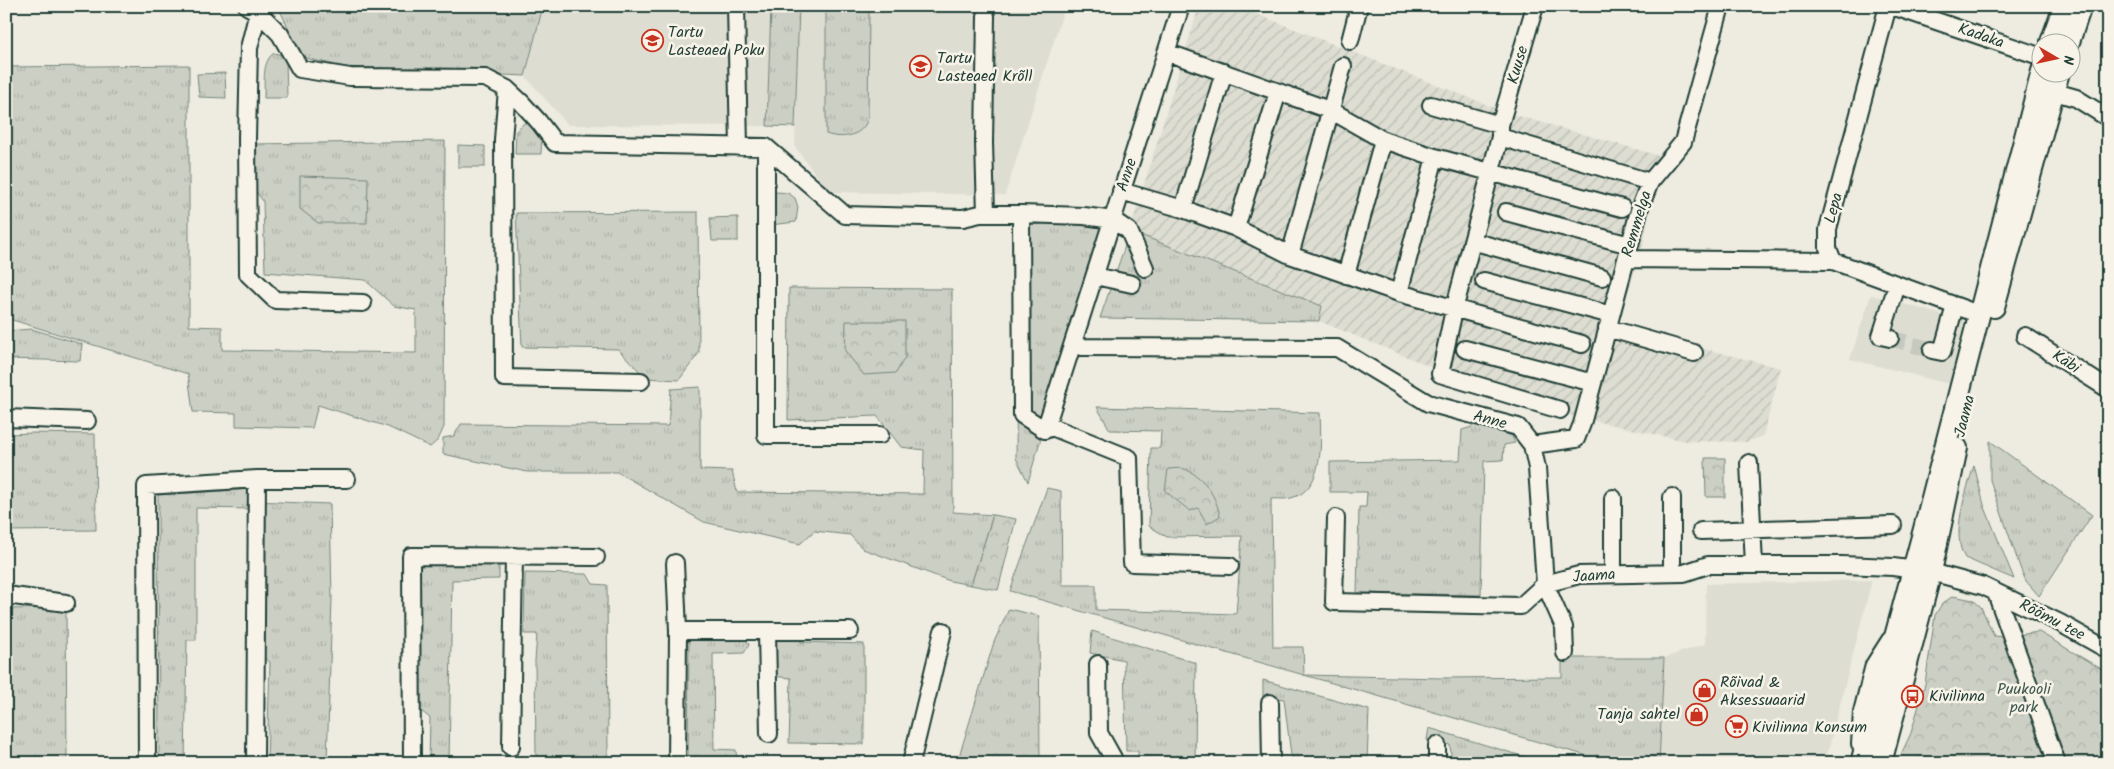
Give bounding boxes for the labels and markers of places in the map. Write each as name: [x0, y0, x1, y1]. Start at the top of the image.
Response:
place label: Tartu Lasteaed Poku: [668, 20, 765, 63]
school or university icon: Tartu Lasteaed Poku: [640, 29, 664, 53]
place label: Tartu Lasteaed Krõll: [937, 46, 1032, 89]
school or university icon: Tartu Lasteaed Krõll: [909, 55, 933, 79]
place label: Rõivad & Aksessuaarid: [1720, 670, 1806, 713]
shop icon: Rõivad & Aksessuaarid: [1692, 679, 1716, 703]
bus stop icon: Kivilinna: [1901, 684, 1925, 708]
place label: Kivilinna: [1929, 684, 1985, 709]
place label: Tanja sahtel: [1597, 702, 1680, 727]
shop icon: Tanja sahtel: [1684, 702, 1708, 726]
supermarket icon: Kivilinna Konsum: [1724, 715, 1748, 739]
place label: Kivilinna Konsum: [1752, 715, 1867, 740]

